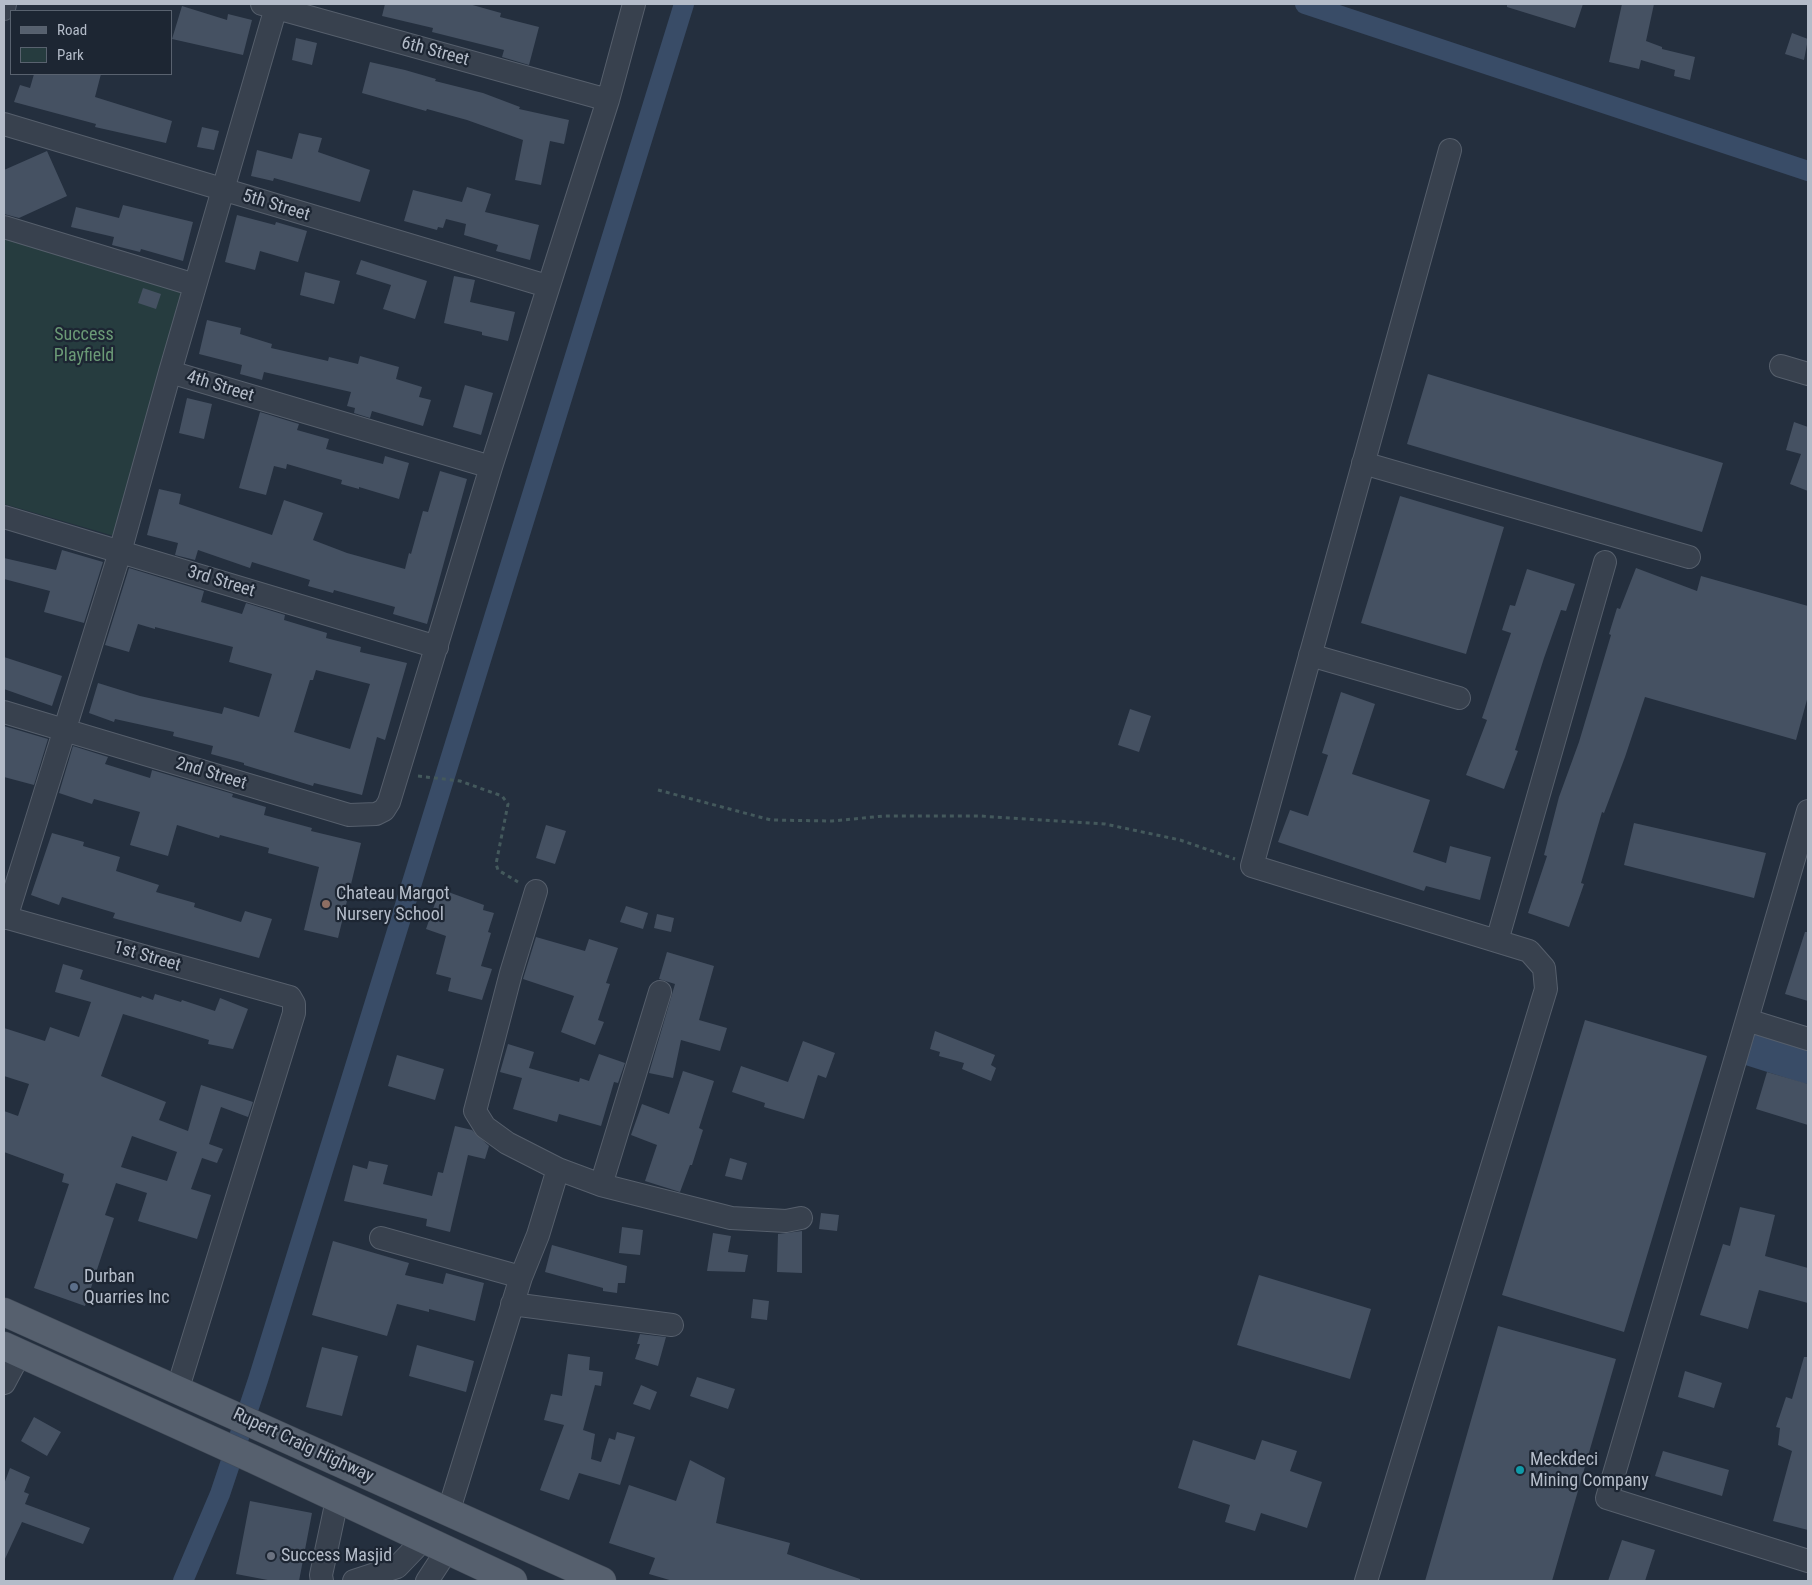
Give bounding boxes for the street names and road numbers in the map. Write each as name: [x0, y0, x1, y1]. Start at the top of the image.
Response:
street label: 6th Street: [399, 33, 471, 71]
street label: 5th Street: [240, 186, 312, 226]
street label: 4th Street: [184, 367, 256, 407]
street label: 3rd Street: [185, 562, 257, 602]
street label: 2nd Street: [173, 753, 249, 795]
street label: 1st Street: [111, 937, 183, 977]
street label: Rupert Craig Highway: [229, 1404, 377, 1488]

